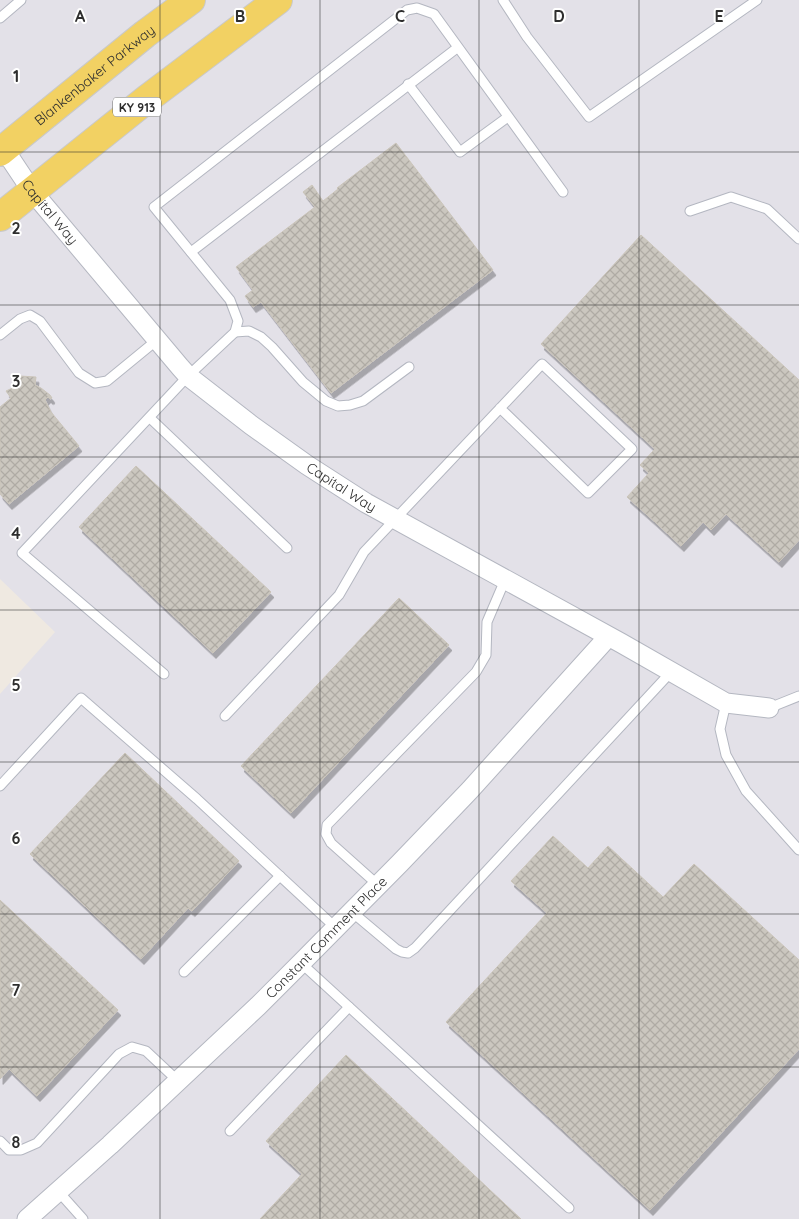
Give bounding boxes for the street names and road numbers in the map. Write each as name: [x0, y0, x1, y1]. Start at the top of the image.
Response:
street label: Blankenbaker Parkway: [31, 21, 158, 129]
road number: KY 913: [113, 98, 161, 116]
street label: Capital Way: [18, 176, 82, 248]
street label: Capital Way: [303, 458, 379, 516]
street label: Constant Comment Place: [262, 872, 391, 1002]

